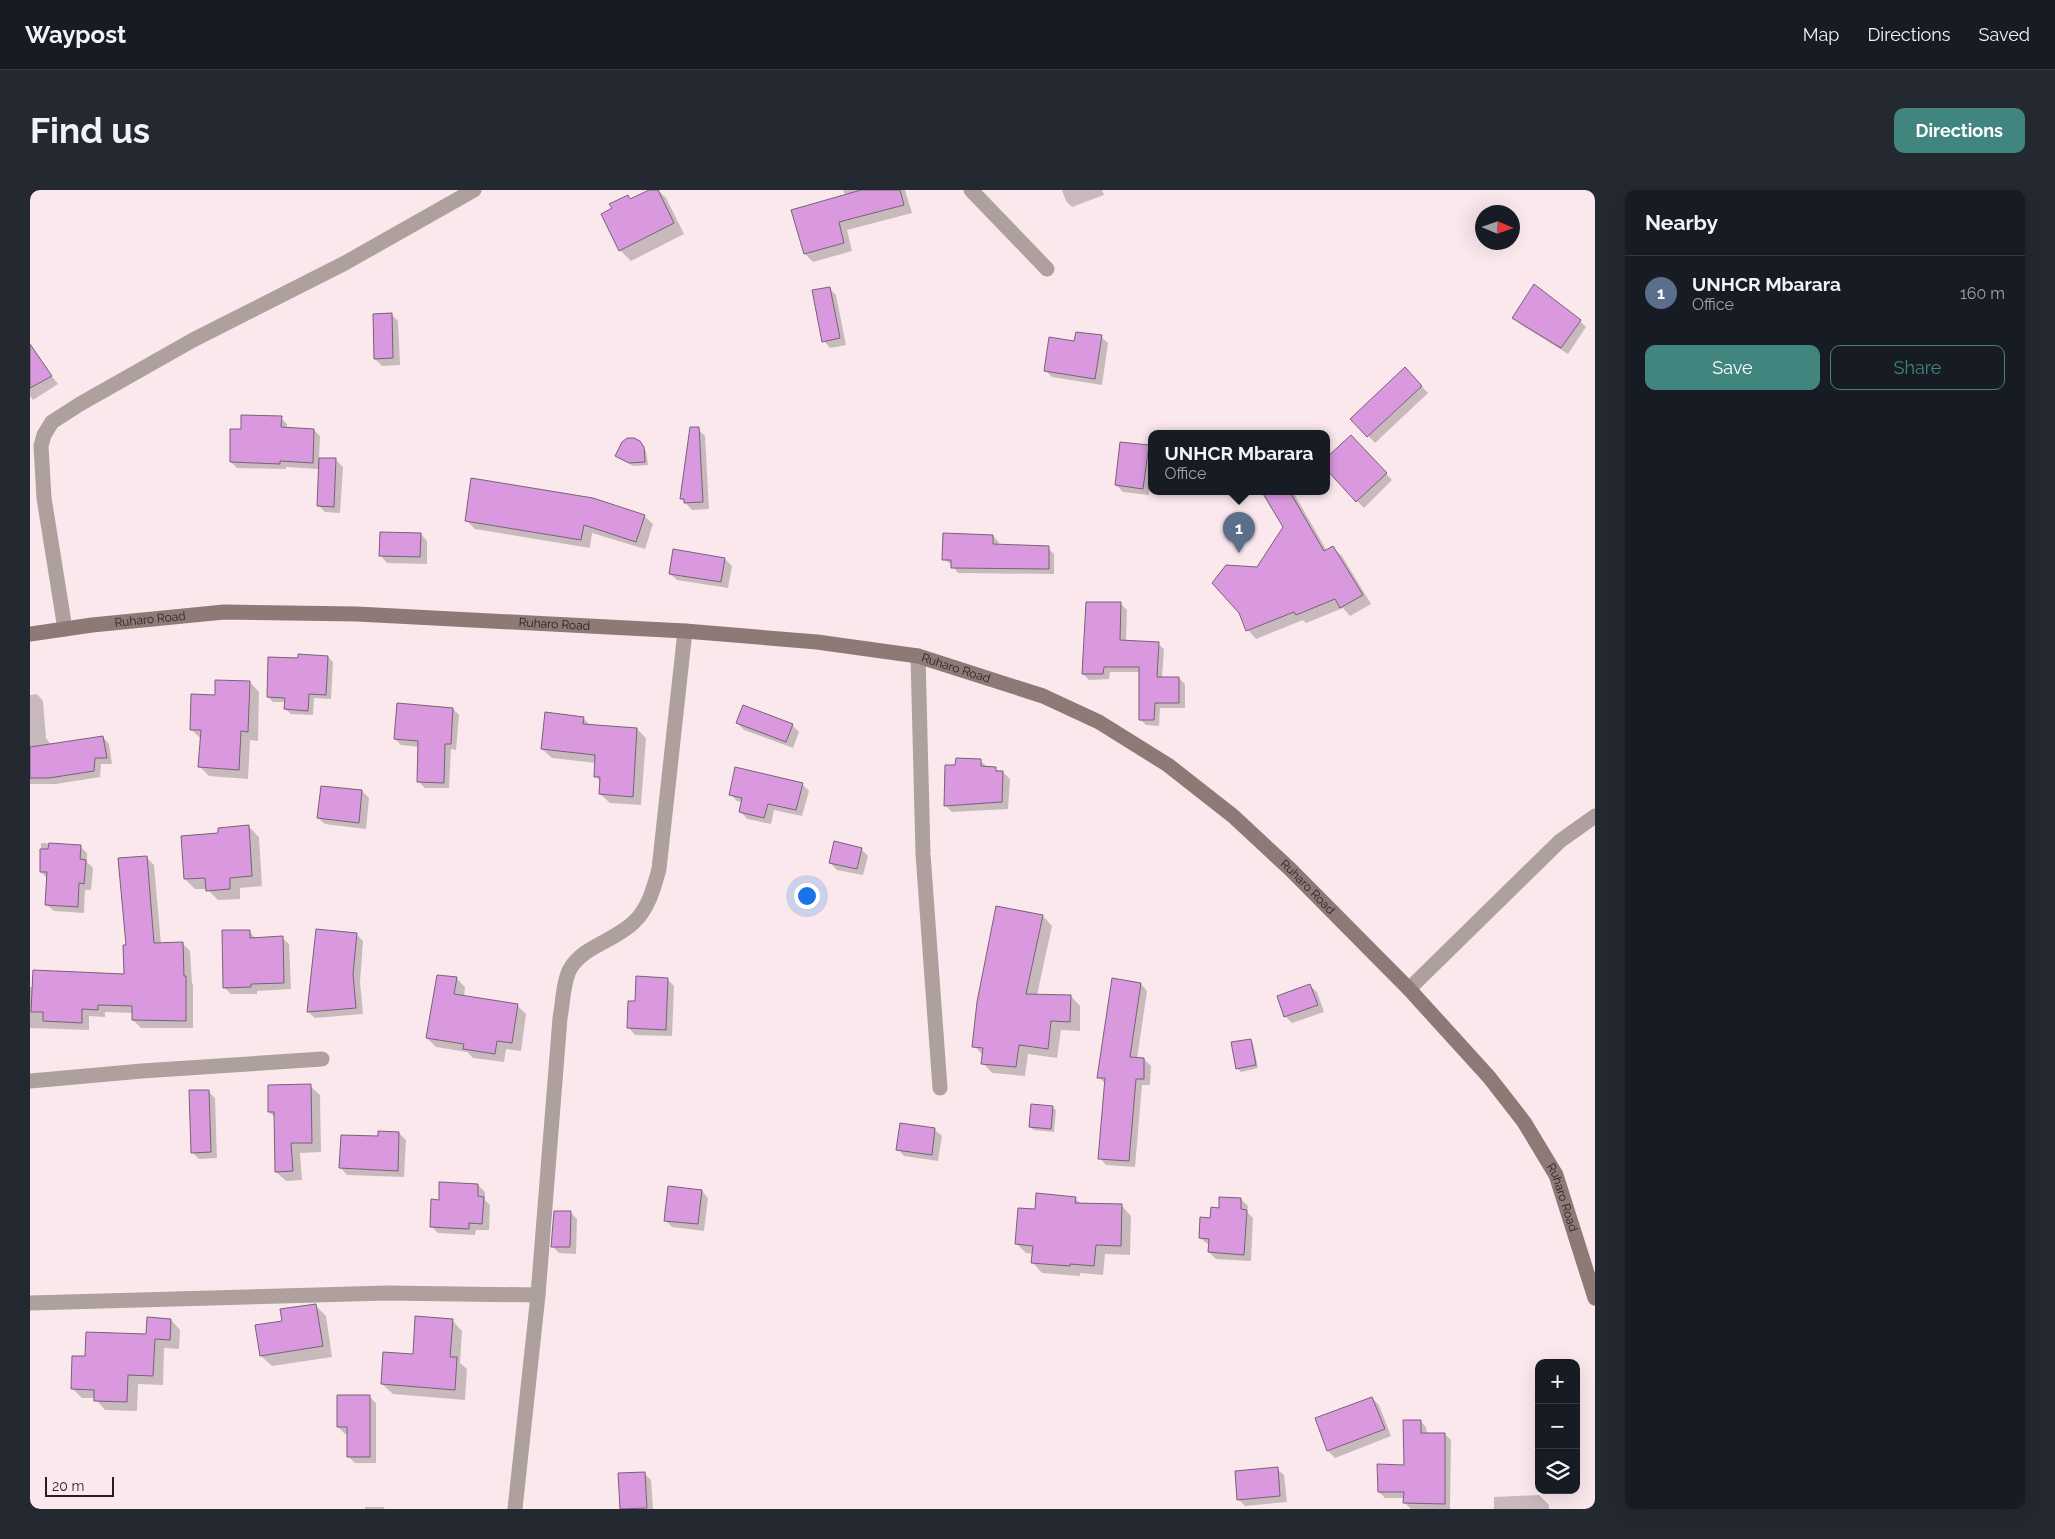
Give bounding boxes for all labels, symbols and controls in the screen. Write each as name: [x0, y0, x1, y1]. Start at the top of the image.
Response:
text: Waypost: [25, 20, 126, 49]
text: Map: [1803, 24, 1839, 45]
text: Directions: [1867, 24, 1951, 45]
text: Saved: [1979, 24, 2030, 45]
button: Directions: [1894, 108, 2025, 153]
text: Find us: [30, 110, 150, 151]
north arrow: [1475, 205, 1520, 250]
text: Nearby: [1645, 210, 1718, 235]
text: UNHCR Mbarara: [1692, 273, 1841, 295]
text: 1: [1657, 284, 1665, 303]
text: 160 m: [1960, 284, 2005, 303]
text: Office: [1692, 295, 1734, 314]
button: Save: [1645, 345, 1820, 390]
button: Share: [1830, 345, 2005, 390]
popup: [1148, 430, 1330, 495]
text: UNHCR Mbarara: [1165, 442, 1313, 464]
text: Office: [1165, 464, 1206, 483]
pin: 1: [1223, 512, 1255, 553]
street label: Ruharo Road: [114, 609, 186, 630]
street label: Ruharo Road: [518, 615, 590, 633]
street label: Ruharo Road: [920, 651, 992, 686]
street label: Ruharo Road: [1277, 857, 1338, 917]
your location: [794, 883, 820, 909]
street label: Ruharo Road: [1544, 1161, 1580, 1233]
map controls: [1535, 1359, 1580, 1494]
button: +: [1535, 1359, 1580, 1404]
button: −: [1535, 1404, 1580, 1449]
button: layers: [1535, 1449, 1580, 1494]
scale bar: [45, 1474, 114, 1497]
text: 20 m: [52, 1478, 84, 1494]

